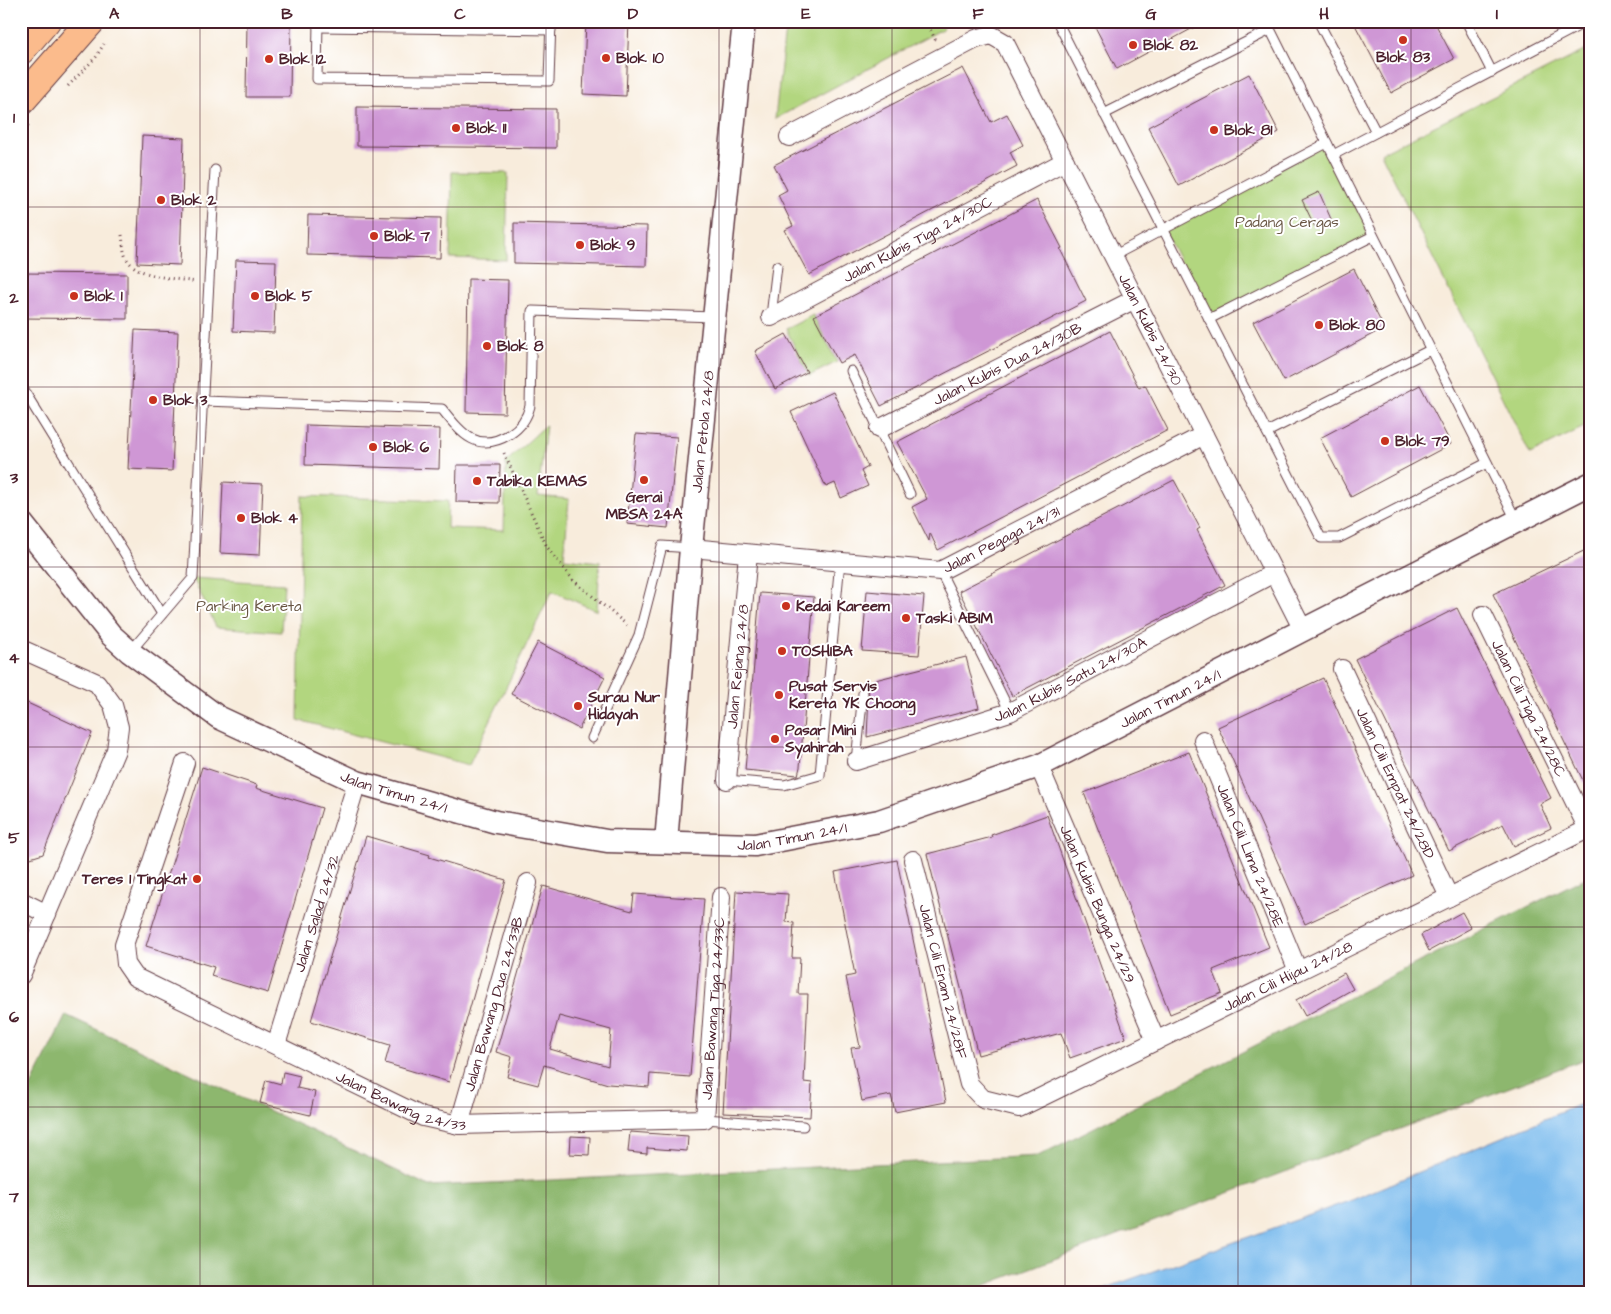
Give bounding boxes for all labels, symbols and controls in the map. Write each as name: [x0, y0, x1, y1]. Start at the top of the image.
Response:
text: A: [109, 3, 120, 25]
text: B: [281, 3, 293, 25]
text: C: [454, 3, 466, 25]
text: D: [628, 3, 639, 25]
text: E: [801, 3, 811, 25]
text: F: [972, 3, 984, 25]
text: G: [1145, 3, 1157, 25]
text: H: [1319, 3, 1329, 25]
text: I: [1496, 3, 1498, 25]
marker: Blok 83: [1397, 34, 1409, 46]
place label: Blok 82: [1143, 35, 1198, 56]
marker: Blok 82: [1127, 39, 1139, 51]
place label: Blok 83: [1376, 47, 1430, 68]
place label: Blok 10: [616, 48, 665, 69]
place label: Blok 12: [279, 49, 327, 70]
marker: Blok 10: [600, 52, 612, 64]
marker: Blok 12: [263, 53, 275, 65]
text: 1: [13, 107, 16, 129]
place label: Blok 11: [466, 118, 507, 139]
place label: Blok 81: [1224, 120, 1272, 141]
marker: Blok 11: [450, 122, 462, 134]
marker: Blok 81: [1208, 124, 1220, 136]
place label: Blok 2: [171, 190, 217, 211]
street label: Jalan Kubis Tiga 24/30C: [839, 191, 997, 288]
marker: Blok 2: [155, 194, 167, 206]
park label: Padang Cergas: [1235, 212, 1339, 234]
place label: Blok 7: [384, 226, 431, 247]
marker: Blok 7: [368, 230, 380, 242]
place label: Blok 9: [590, 235, 636, 256]
marker: Blok 9: [574, 239, 586, 251]
street label: Jalan Kubis 24/30: [1113, 270, 1187, 390]
place label: Blok 1: [84, 286, 123, 307]
place label: Blok 5: [265, 286, 313, 307]
text: 2: [8, 287, 19, 309]
marker: Blok 1: [68, 290, 80, 302]
marker: Blok 5: [249, 290, 261, 302]
place label: Blok 80: [1329, 315, 1385, 336]
street label: Jalan Kubis Dua 24/30B: [930, 317, 1086, 411]
marker: Blok 80: [1313, 319, 1325, 331]
place label: Blok 8: [497, 336, 544, 357]
marker: Blok 8: [481, 340, 493, 352]
street label: Jalan Petola 24/8: [687, 369, 720, 494]
place label: Blok 3: [163, 390, 208, 411]
marker: Blok 3: [147, 394, 159, 406]
place label: Blok 79: [1395, 431, 1450, 452]
marker: Blok 79: [1379, 435, 1391, 447]
place label: Blok 6: [383, 437, 430, 458]
marker: Blok 6: [367, 441, 379, 453]
text: 3: [9, 467, 19, 489]
place label: Tabika KEMAS: [486, 471, 587, 492]
marker: Gerai MBSA 24A: [638, 474, 650, 486]
marker: Tabika KEMAS: [471, 475, 483, 487]
place label: Gerai MBSA 24A: [606, 487, 683, 525]
street label: Jalan Pegaga 24/31: [939, 501, 1064, 579]
place label: Blok 4: [251, 508, 299, 529]
marker: Blok 4: [235, 512, 247, 524]
park label: Parking Kereta: [196, 596, 302, 618]
place label: Kedai Kareem: [796, 596, 890, 617]
marker: Kedai Kareem: [780, 600, 792, 612]
street label: Jalan Rejang 24/8: [722, 603, 754, 730]
place label: Taski ABIM: [915, 608, 994, 629]
marker: Taski ABIM: [900, 612, 912, 624]
street label: Jalan Kubis Satu 24/30A: [991, 632, 1151, 727]
street label: Jalan Cili Tiga 24/28C: [1486, 636, 1571, 781]
place label: TOSHIBA: [791, 641, 853, 662]
marker: TOSHIBA: [776, 645, 788, 657]
text: 4: [9, 647, 20, 669]
street label: Jalan Timun 24/1: [1116, 664, 1225, 734]
place label: Pusat Servis Kereta YK Choong: [789, 676, 916, 716]
place label: Surau Nur Hidayah: [587, 687, 661, 726]
marker: Pusat Servis Kereta YK Choong: [773, 689, 785, 701]
marker: Surau Nur Hidayah: [572, 700, 584, 712]
street label: Jalan Cili Empat 24/28D: [1351, 704, 1440, 863]
place label: Pasar Mini Syahirah: [784, 720, 857, 759]
marker: Pasar Mini Syahirah: [769, 733, 781, 745]
street label: Jalan Timun 24/1: [337, 766, 450, 819]
street label: Jalan Cili Lima 24/28E: [1211, 781, 1289, 931]
street label: Jalan Timun 24/1: [737, 817, 849, 856]
street label: Jalan Kubis Bunga 24/29: [1054, 822, 1140, 987]
text: 5: [8, 827, 20, 849]
street label: Jalan Salad 24/32: [289, 851, 345, 975]
place label: Teres 1 Tingkat: [81, 869, 188, 892]
marker: Teres 1 Tingkat: [191, 873, 203, 885]
street label: Jalan Cili Enam 24/28F: [913, 902, 972, 1062]
street label: Jalan Bawang Dua 24/33B: [459, 914, 529, 1094]
street label: Jalan Bawang Tiga 24/33C: [696, 916, 731, 1100]
street label: Jalan Cili Hijau 24/28: [1220, 936, 1357, 1017]
text: 6: [9, 1006, 19, 1028]
street label: Jalan Bawang 24/33: [332, 1066, 466, 1136]
text: 7: [8, 1186, 19, 1208]

